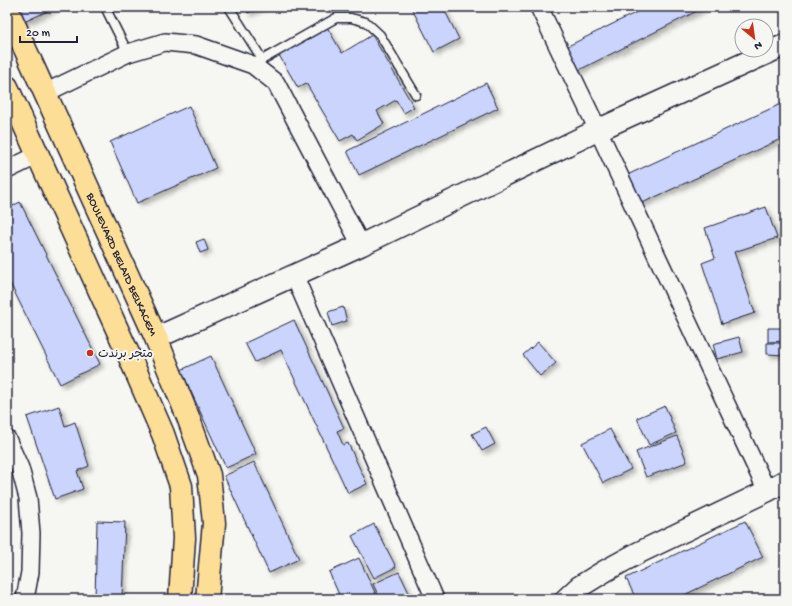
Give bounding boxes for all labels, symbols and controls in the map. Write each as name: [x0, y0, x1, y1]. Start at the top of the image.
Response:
scale bar: [20, 18, 77, 44]
north arrow: [734, 18, 774, 58]
text: 20 m: [26, 27, 51, 41]
text: N: [752, 38, 764, 52]
street label: BOULEVARD BELAID BELKACEM: [82, 190, 159, 339]
marker: متجر برندت: [85, 348, 95, 358]
place label: متجر برندت: [98, 348, 153, 362]

